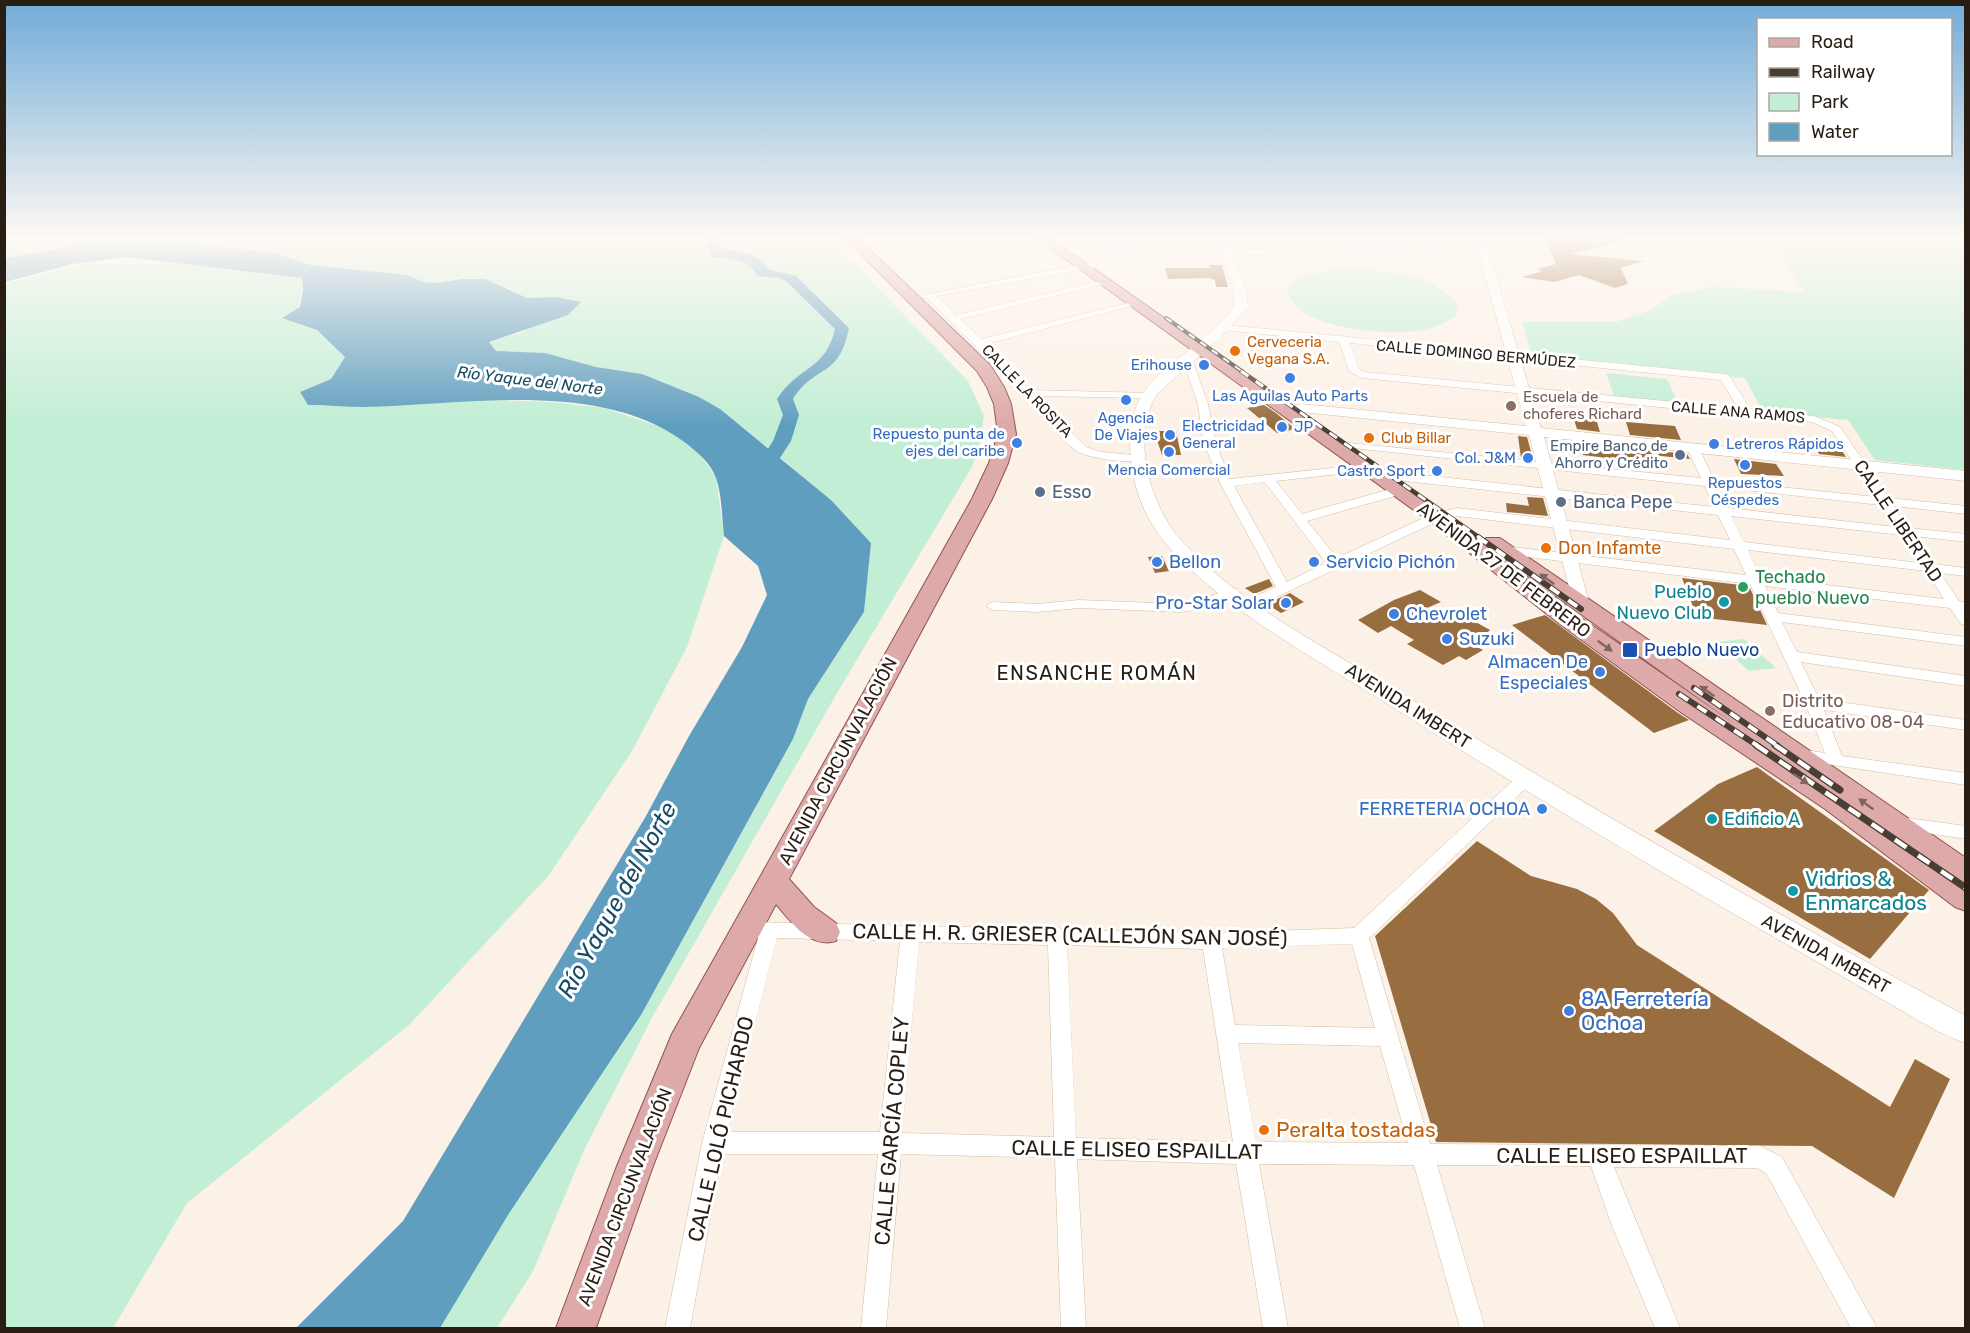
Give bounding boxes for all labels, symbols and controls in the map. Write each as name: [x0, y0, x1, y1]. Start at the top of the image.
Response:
legend: [1757, 18, 1952, 156]
text: Road: [1811, 31, 1854, 53]
text: Railway: [1811, 61, 1875, 83]
text: Park: [1811, 91, 1849, 113]
text: Water: [1811, 121, 1859, 143]
place label: Cerveceria Vegana S.A.: [1247, 333, 1330, 368]
street label: CALLE DOMINGO BERMÚDEZ: [1375, 336, 1577, 372]
street label: CALLE LA ROSITA: [978, 341, 1076, 441]
marker: Cerveceria Vegana S.A.: [1228, 344, 1242, 358]
place label: Erihouse: [1131, 356, 1192, 374]
marker: Erihouse: [1197, 358, 1211, 372]
water label: Río Yaque del Norte: [456, 362, 604, 399]
marker: Las Aguilas Auto Parts: [1283, 371, 1297, 385]
place label: Las Aguilas Auto Parts: [1212, 387, 1368, 405]
place label: Escuela de choferes Richard: [1523, 388, 1642, 423]
marker: Agencia De Viajes: [1119, 393, 1133, 407]
street label: CALLE ANA RAMOS: [1670, 397, 1806, 427]
marker: Escuela de choferes Richard: [1504, 399, 1518, 413]
place label: Agencia De Viajes: [1094, 409, 1158, 444]
place label: Electricidad General: [1182, 417, 1265, 452]
place label: JP: [1294, 418, 1314, 436]
marker: JP: [1275, 420, 1289, 434]
place label: Repuesto punta de ejes del caribe: [873, 425, 1005, 460]
marker: Electricidad General: [1163, 428, 1177, 442]
place label: Club Billar: [1381, 429, 1451, 447]
marker: Club Billar: [1362, 431, 1376, 445]
place label: Letreros Rápidos: [1726, 435, 1844, 453]
marker: Repuesto punta de ejes del caribe: [1010, 436, 1024, 450]
place label: Empire Banco de Ahorro y Crédito: [1550, 437, 1668, 472]
marker: Letreros Rápidos: [1707, 437, 1721, 451]
marker: Mencia Comercial: [1162, 445, 1176, 459]
marker: Empire Banco de Ahorro y Crédito: [1673, 448, 1687, 462]
place label: Col. J&M: [1454, 449, 1516, 467]
marker: Col. J&M: [1521, 451, 1535, 465]
street label: CALLE LIBERTAD: [1849, 456, 1947, 586]
marker: Repuestos Céspedes: [1738, 458, 1752, 472]
place label: Mencia Comercial: [1108, 461, 1231, 479]
place label: Castro Sport: [1337, 462, 1425, 480]
marker: Castro Sport: [1430, 464, 1444, 478]
place label: Repuestos Céspedes: [1708, 474, 1782, 509]
place label: Esso: [1052, 481, 1092, 503]
marker: Esso: [1033, 485, 1047, 499]
place label: Banca Pepe: [1573, 491, 1672, 513]
marker: Banca Pepe: [1554, 495, 1568, 509]
street label: AVENIDA 27 DE FEBRERO: [1413, 498, 1595, 642]
place label: Don Infamte: [1558, 537, 1661, 559]
marker: Don Infamte: [1539, 541, 1553, 555]
place label: Bellon: [1169, 551, 1221, 573]
place label: Servicio Pichón: [1326, 551, 1456, 573]
marker: Bellon: [1150, 555, 1164, 569]
marker: Servicio Pichón: [1307, 555, 1321, 569]
place label: Techado pueblo Nuevo: [1755, 566, 1870, 609]
one-way arrow: [1539, 574, 1555, 585]
marker: Techado pueblo Nuevo: [1736, 580, 1750, 594]
place label: Pueblo Nuevo Club: [1617, 581, 1712, 624]
place label: Pro-Star Solar: [1155, 592, 1274, 614]
marker: Pueblo Nuevo Club: [1717, 595, 1731, 609]
marker: Pro-Star Solar: [1279, 596, 1293, 610]
place label: Chevrolet: [1406, 603, 1487, 625]
marker: Chevrolet: [1387, 607, 1401, 621]
place label: Suzuki: [1459, 628, 1515, 650]
marker: Suzuki: [1440, 632, 1454, 646]
one-way arrow: [1598, 639, 1613, 651]
place label: Pueblo Nuevo: [1644, 639, 1759, 661]
marker: Pueblo Nuevo: [1621, 641, 1639, 659]
place label: Almacen De Especiales: [1488, 651, 1588, 694]
street label: AVENIDA CIRCUNVALACIÓN: [774, 653, 902, 869]
street label: AVENIDA IMBERT: [1341, 659, 1475, 753]
district label: ENSANCHE ROMÁN: [997, 661, 1197, 685]
marker: Almacen De Especiales: [1593, 665, 1607, 679]
one-way arrow: [1699, 685, 1715, 697]
place label: Distrito Educativo 08-04: [1782, 690, 1924, 733]
marker: Distrito Educativo 08-04: [1763, 704, 1777, 718]
one-way arrow: [1793, 773, 1809, 784]
water label: Río Yaque del Norte: [551, 797, 683, 1003]
place label: FERRETERIA OCHOA: [1359, 798, 1530, 820]
one-way arrow: [1858, 798, 1874, 810]
marker: FERRETERIA OCHOA: [1535, 802, 1549, 816]
place label: Edificio A: [1724, 808, 1800, 830]
marker: Edificio A: [1705, 812, 1719, 826]
place label: Vidrios & Enmarcados: [1805, 866, 1927, 915]
marker: Vidrios & Enmarcados: [1786, 884, 1800, 898]
street label: AVENIDA IMBERT: [1758, 910, 1894, 998]
street label: CALLE H. R. GRIESER (CALLEJÓN SAN JOSÉ): [852, 918, 1288, 951]
place label: 8A Ferretería Ochoa: [1581, 986, 1709, 1035]
marker: 8A Ferretería Ochoa: [1562, 1004, 1576, 1018]
street label: CALLE LOLÓ PICHARDO: [682, 1014, 759, 1244]
street label: CALLE GARCÍA COPLEY: [869, 1016, 914, 1246]
street label: AVENIDA CIRCUNVALACIÓN: [573, 1085, 677, 1309]
place label: Peralta tostadas: [1276, 1117, 1436, 1142]
marker: Peralta tostadas: [1257, 1123, 1271, 1137]
street label: CALLE ELISEO ESPAILLAT: [1011, 1135, 1263, 1164]
street label: CALLE ELISEO ESPAILLAT: [1496, 1143, 1748, 1168]

